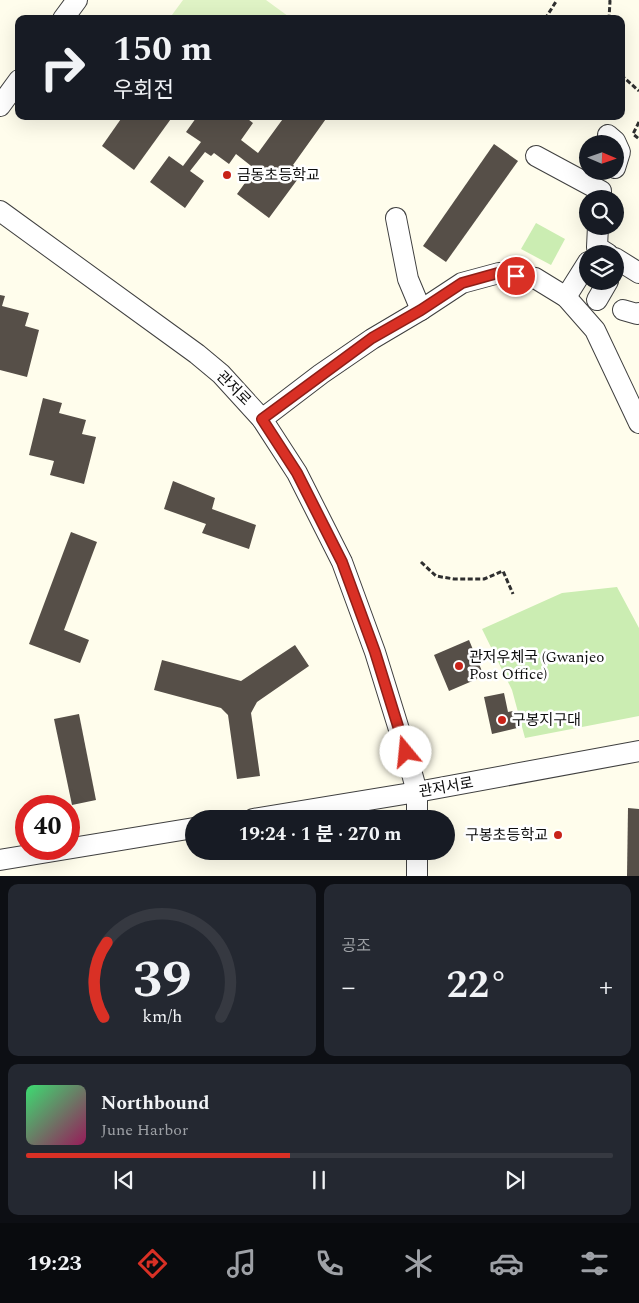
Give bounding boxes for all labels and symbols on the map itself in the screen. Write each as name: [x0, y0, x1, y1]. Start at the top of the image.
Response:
north arrow: [579, 135, 624, 180]
place label: 금동초등학교: [237, 164, 320, 187]
marker: 금동초등학교: [221, 169, 233, 181]
pin: [495, 255, 537, 297]
street label: 관저로: [211, 366, 256, 411]
place label: 관저우체국 (Gwanjeo Post Office): [469, 646, 604, 686]
marker: 관저우체국 (Gwanjeo Post Office): [453, 660, 465, 672]
place label: 구봉지구대: [512, 709, 581, 732]
marker: 구봉지구대: [496, 714, 508, 726]
position arrow: [379, 725, 431, 777]
street label: 관저서로: [417, 771, 475, 804]
speed limit sign: 40: [15, 795, 80, 860]
place label: 구봉초등학교: [465, 824, 548, 847]
marker: 구봉초등학교: [552, 829, 564, 841]

